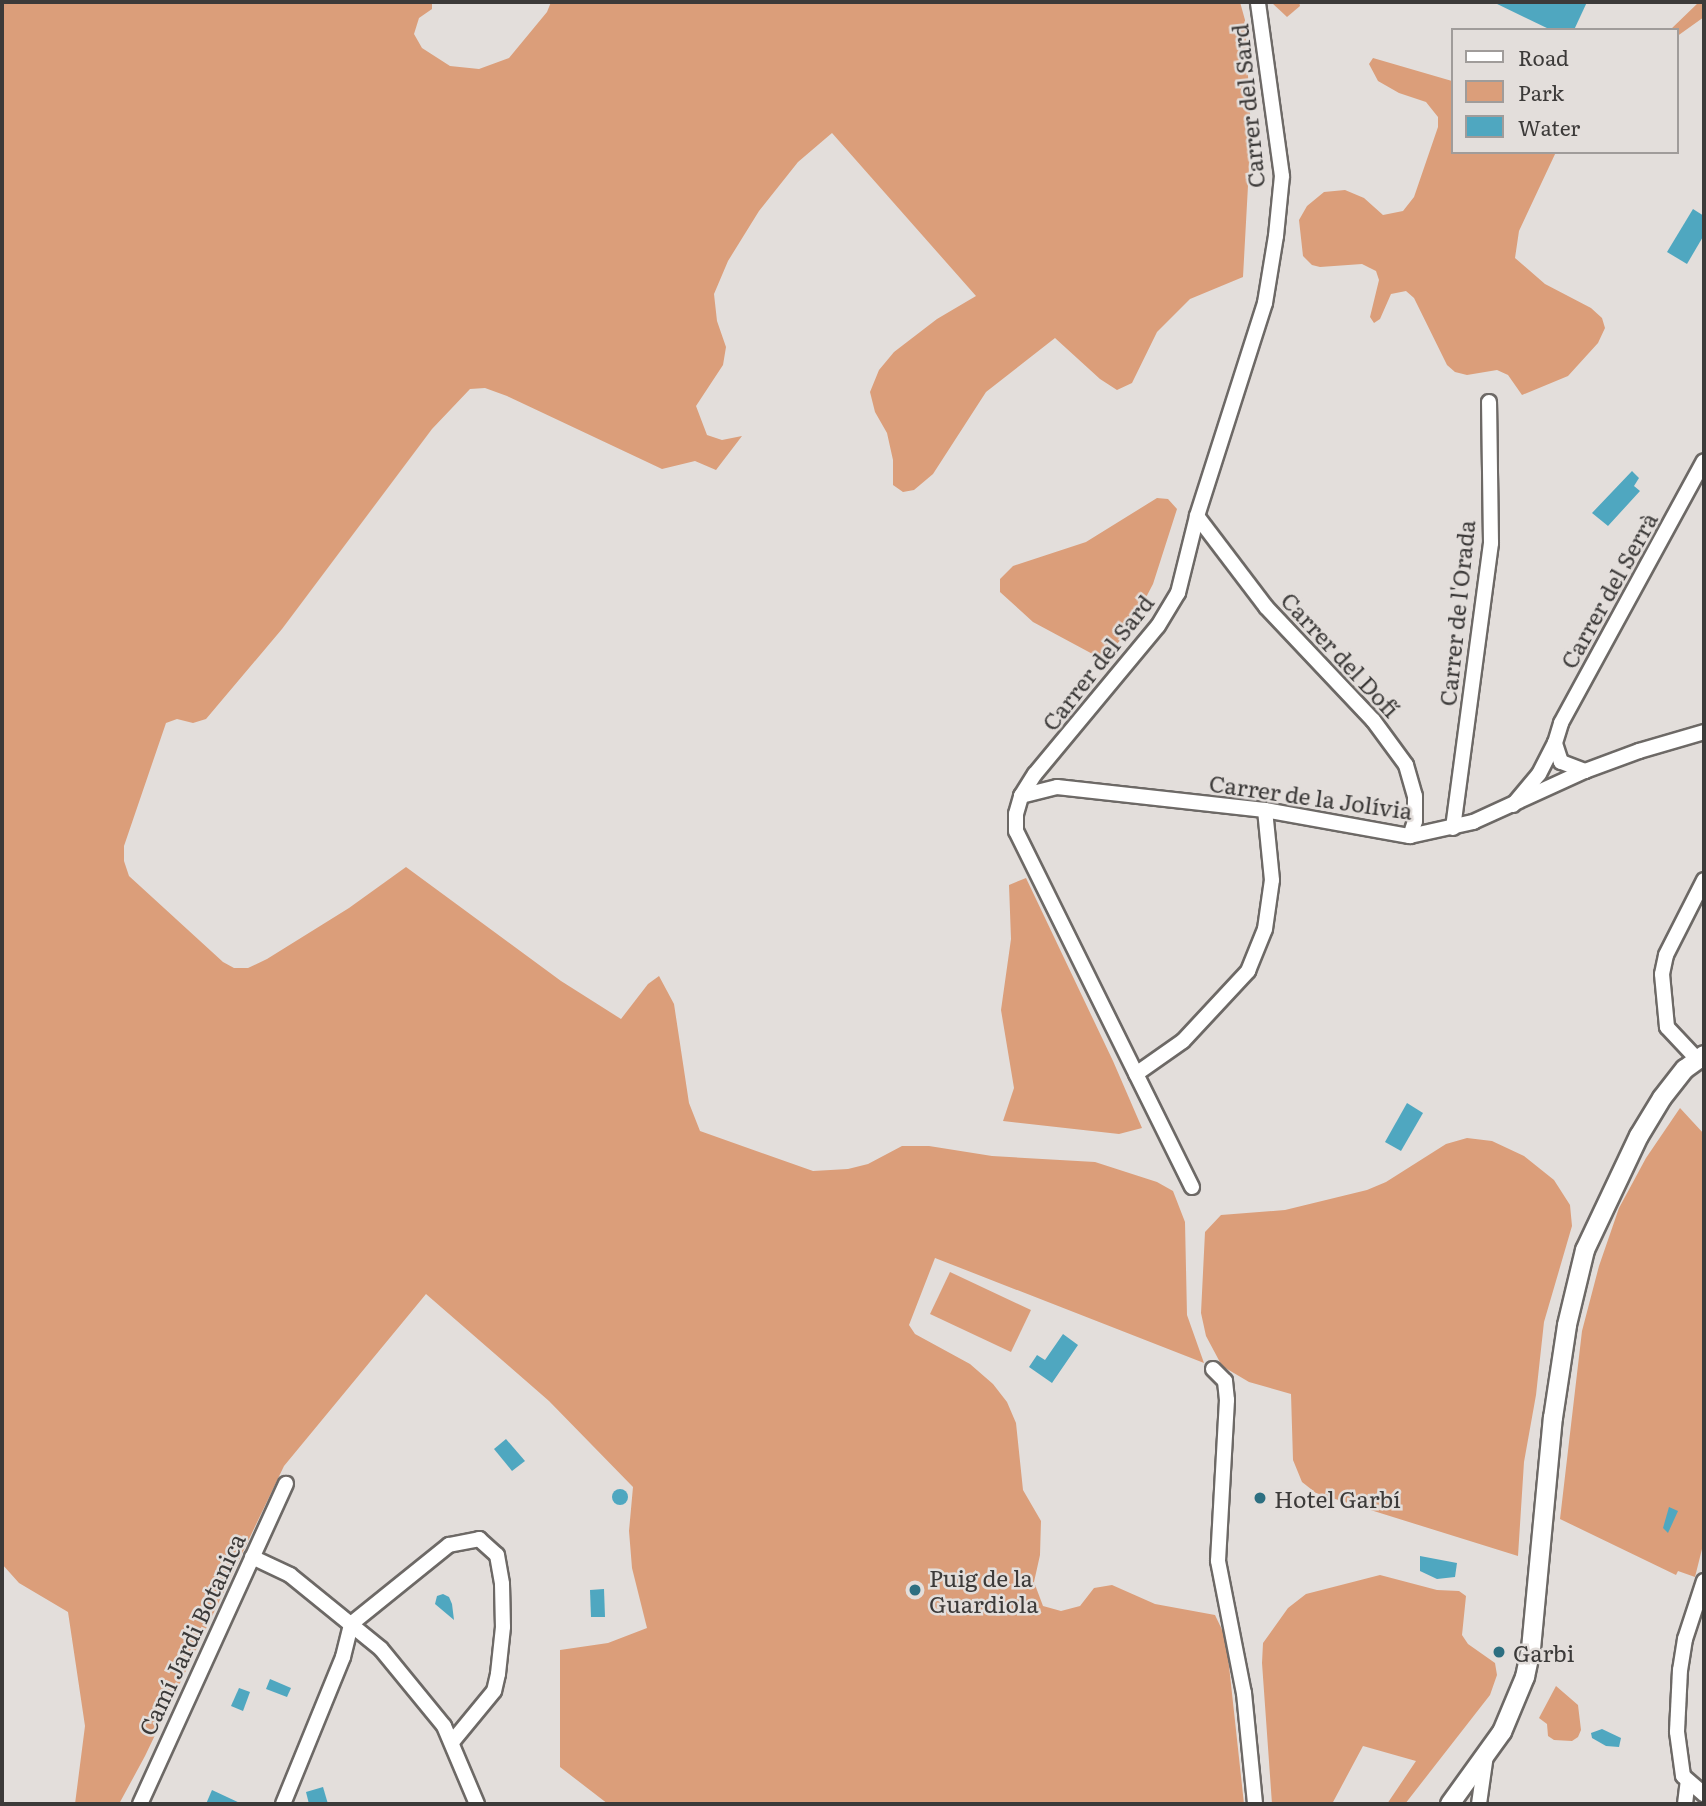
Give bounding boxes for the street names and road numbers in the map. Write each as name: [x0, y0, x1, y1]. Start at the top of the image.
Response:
street label: Carrer del Sard: [1225, 23, 1269, 189]
street label: Carrer del Serrà: [1554, 507, 1662, 673]
street label: Carrer de l'Orada: [1433, 519, 1479, 707]
street label: Carrer del Dofí: [1276, 586, 1406, 722]
street label: Carrer del Sard: [1035, 589, 1159, 735]
street label: Carrer de la Jolívia: [1207, 768, 1415, 824]
street label: Camí Jardi Botanica: [132, 1529, 250, 1739]

